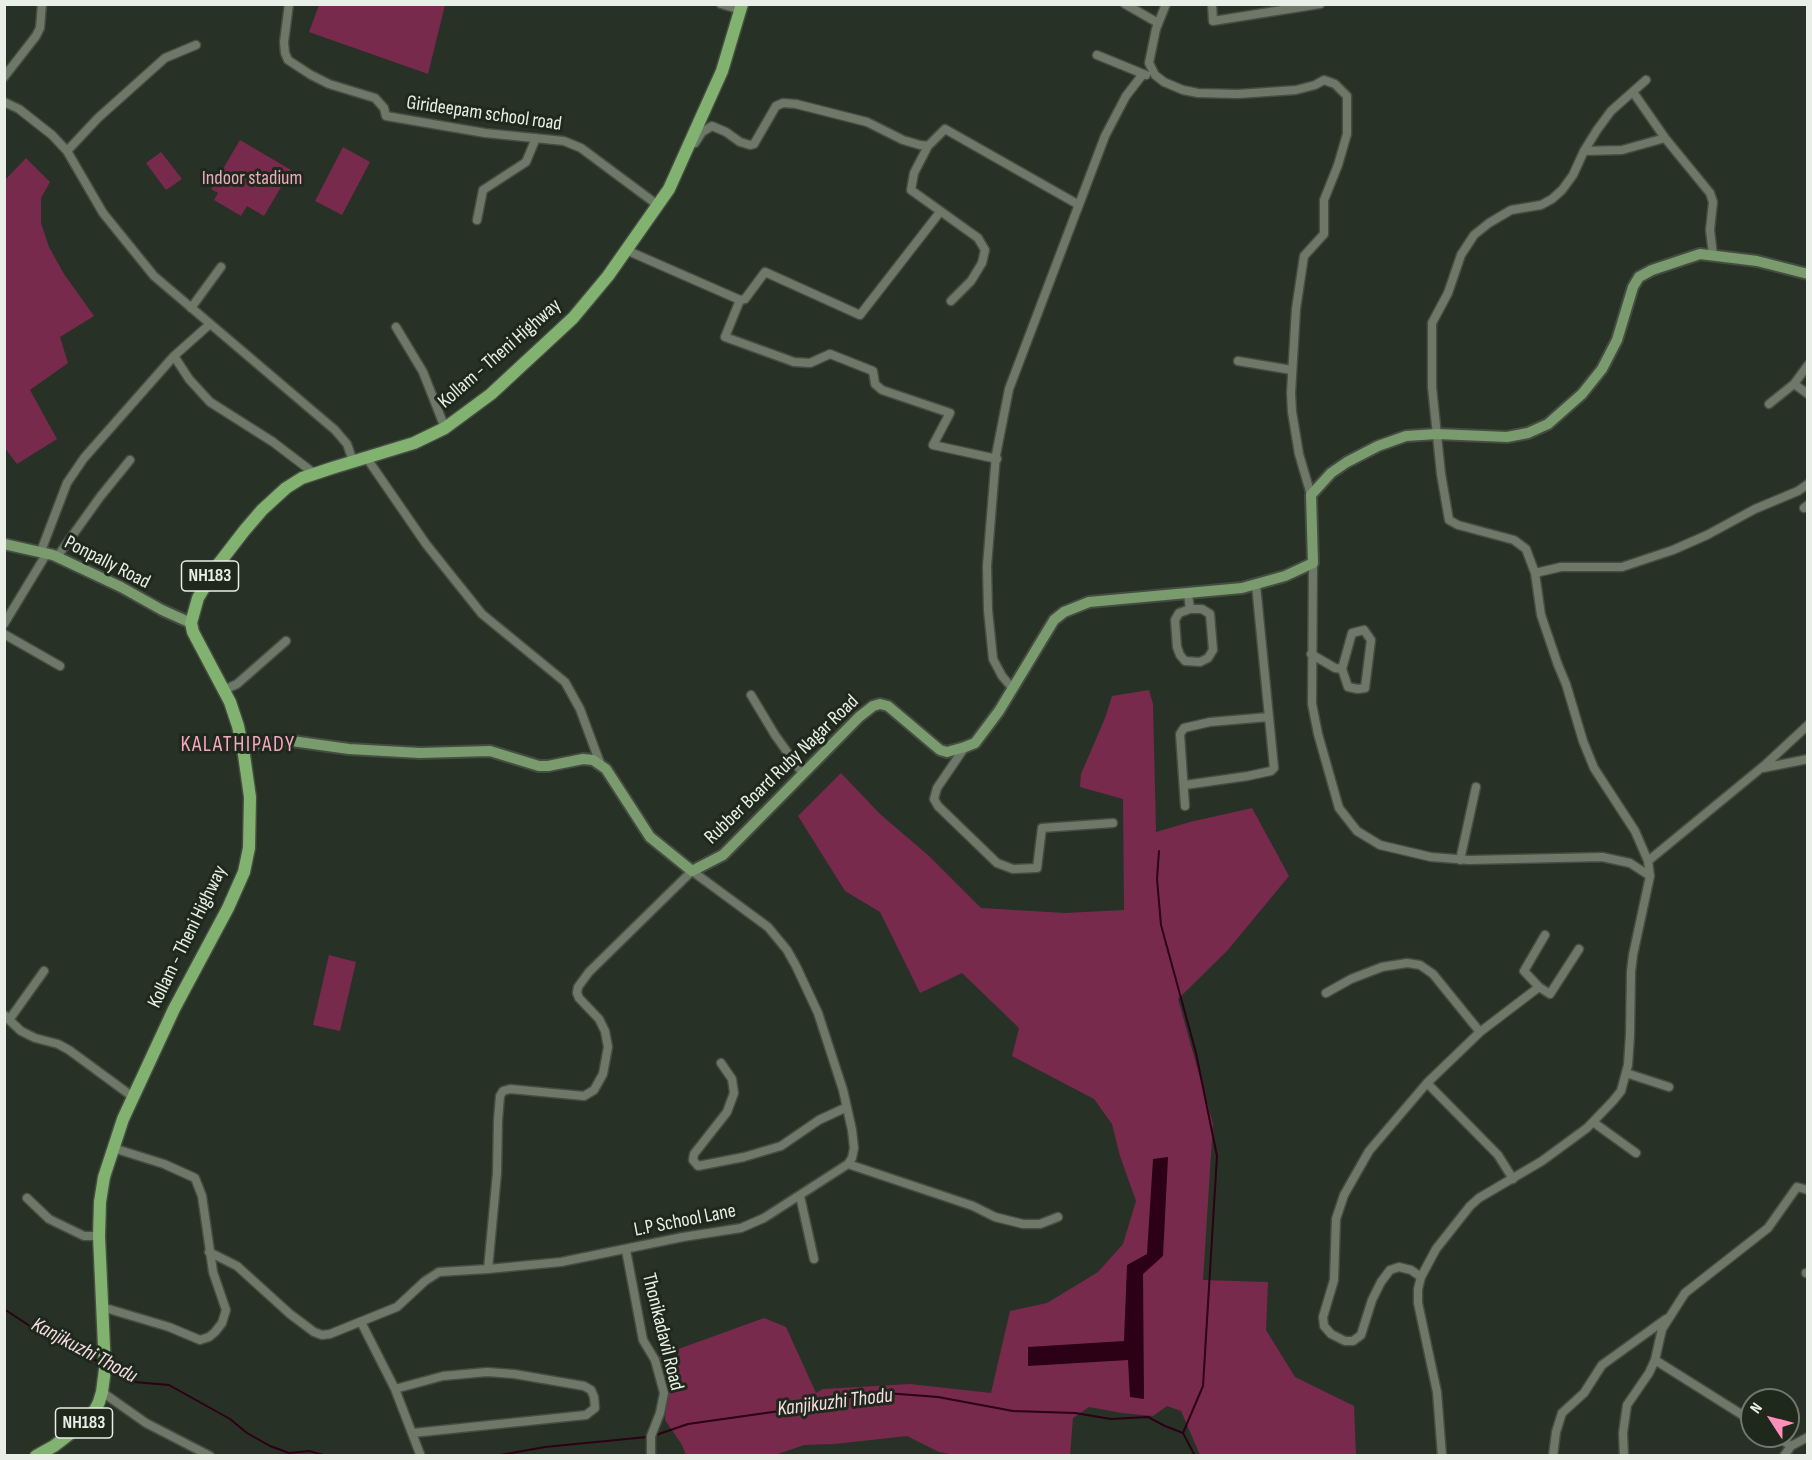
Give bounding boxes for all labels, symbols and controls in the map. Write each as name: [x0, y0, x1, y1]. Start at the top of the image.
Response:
street label: Girideepam school road: [405, 91, 563, 137]
park label: Indoor stadium: [202, 167, 302, 191]
street label: Kollam - Theni Highway: [434, 294, 566, 414]
street label: Ponpally Road: [60, 531, 154, 595]
road number: NH183: [182, 561, 238, 591]
street label: Rubber Board Ruby Nagar Road: [700, 690, 864, 850]
district label: KALATHIPADY: [180, 732, 296, 758]
street label: Kollam - Theni Highway: [143, 862, 233, 1012]
street label: L.P School Lane: [632, 1199, 738, 1243]
street label: Thonikadavil Road: [636, 1271, 688, 1393]
water label: Kanjikuzhi Thodu: [27, 1313, 141, 1389]
water label: Kanjikuzhi Thodu: [776, 1383, 894, 1423]
north arrow: [1740, 1388, 1800, 1448]
text: N: [1746, 1399, 1767, 1417]
road number: NH183: [56, 1408, 112, 1438]

